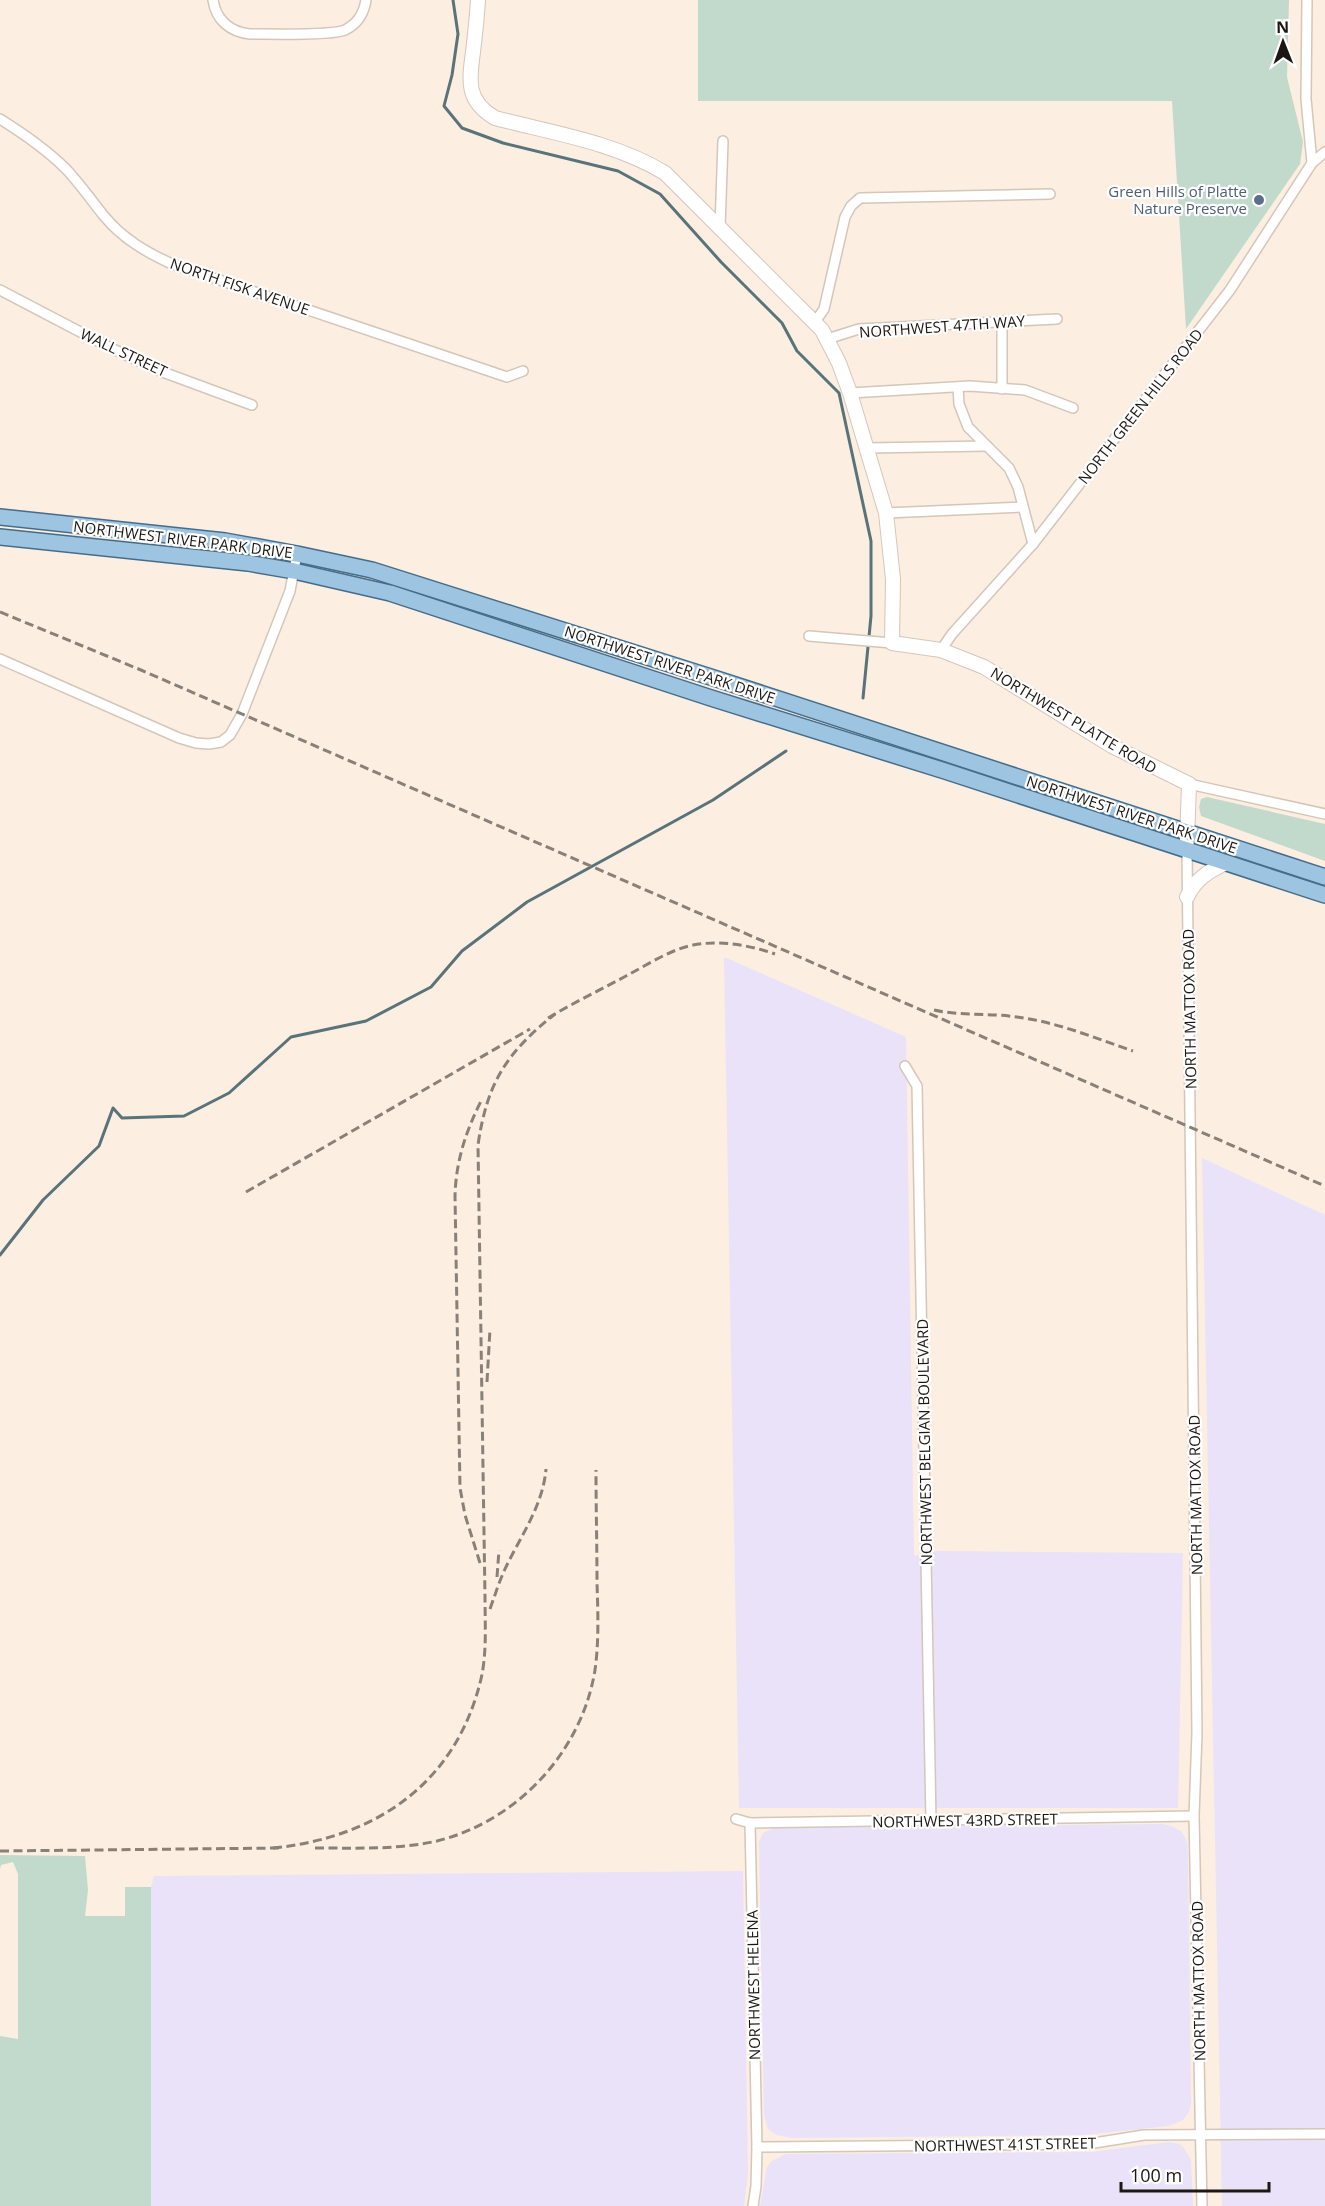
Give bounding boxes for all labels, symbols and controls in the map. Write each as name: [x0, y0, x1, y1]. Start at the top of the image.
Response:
north arrow: [1253, 12, 1313, 72]
text: N: [1276, 16, 1289, 38]
place label: Green Hills of Platte Nature Preserve: [1108, 181, 1247, 218]
marker: Green Hills of Platte Nature Preserve: [1252, 193, 1266, 207]
street label: NORTH FISK AVENUE: [168, 253, 312, 319]
street label: NORTHWEST 47TH WAY: [858, 310, 1026, 342]
street label: WALL STREET: [77, 323, 171, 381]
street label: NORTH GREEN HILLS ROAD: [1073, 324, 1207, 488]
street label: NORTHWEST RIVER PARK DRIVE: [72, 516, 294, 562]
street label: NORTHWEST RIVER PARK DRIVE: [562, 620, 778, 708]
street label: NORTHWEST PLATTE ROAD: [987, 662, 1161, 778]
street label: NORTHWEST RIVER PARK DRIVE: [1024, 770, 1240, 858]
street label: NORTH MATTOX ROAD: [1178, 929, 1200, 1089]
street label: NORTHWEST BELGIAN BOULEVARD: [912, 1318, 936, 1566]
street label: NORTH MATTOX ROAD: [1184, 1415, 1206, 1575]
street label: NORTHWEST 43RD STREET: [872, 1808, 1059, 1832]
street label: NORTH MATTOX ROAD: [1187, 1901, 1209, 2061]
street label: NORTHWEST HELENA: [742, 1909, 764, 2060]
street label: NORTHWEST 41ST STREET: [914, 2132, 1097, 2156]
scale bar: [1121, 2155, 1270, 2193]
text: 100 m: [1130, 2163, 1182, 2187]

